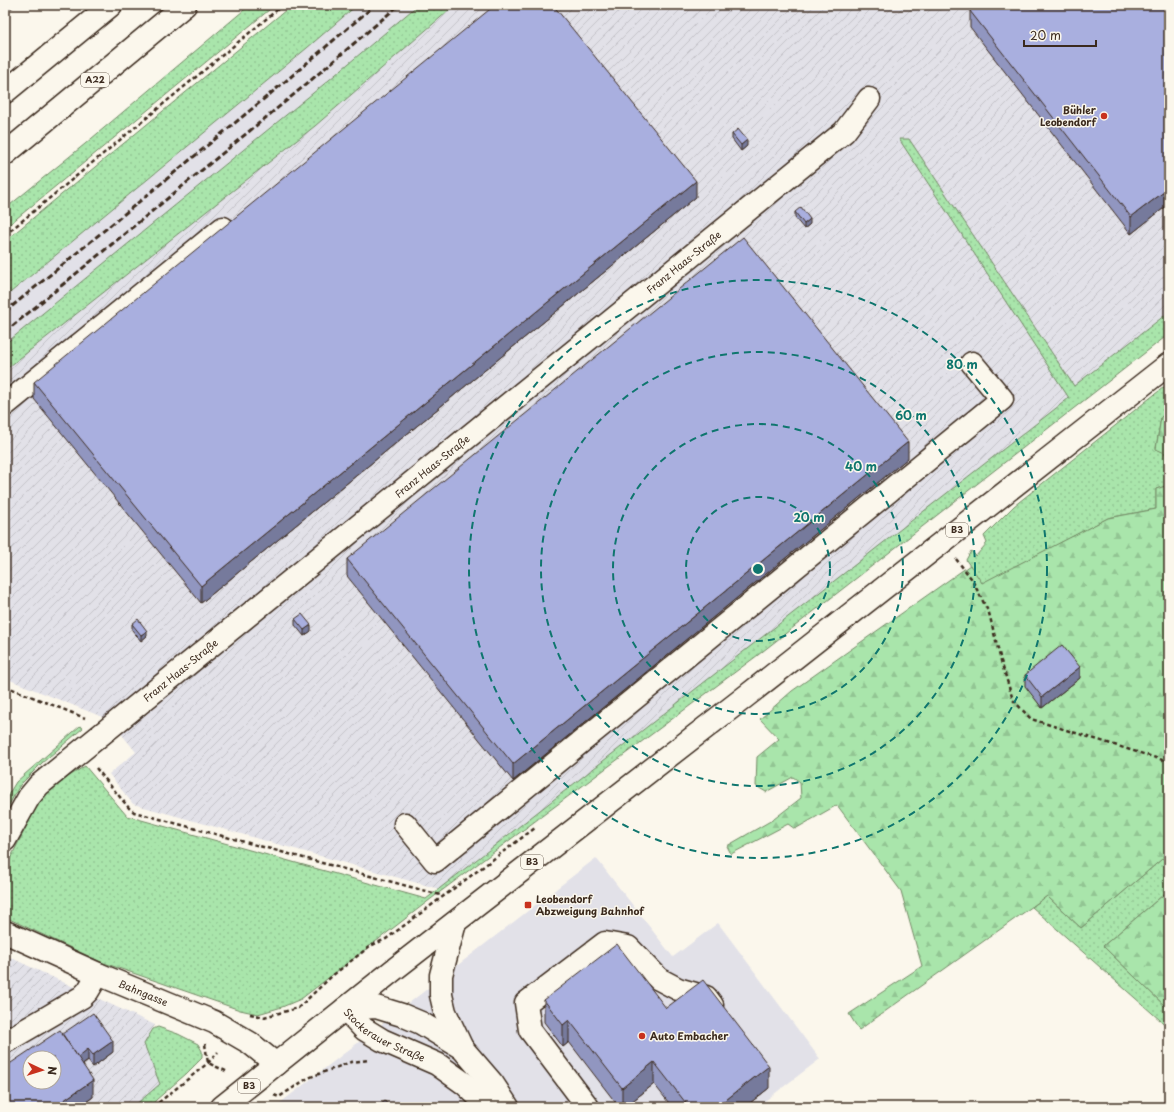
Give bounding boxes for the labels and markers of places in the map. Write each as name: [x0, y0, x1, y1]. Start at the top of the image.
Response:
place label: Bühler Leobendorf: [1040, 102, 1097, 129]
marker: Bühler Leobendorf: [1099, 111, 1109, 121]
centre of rings: [751, 562, 765, 576]
place label: Leobendorf Abzweigung Bahnhof: [536, 891, 645, 918]
marker: Leobendorf Abzweigung Bahnhof: [523, 900, 533, 910]
place label: Auto Embacher: [650, 1028, 729, 1043]
marker: Auto Embacher: [637, 1031, 647, 1041]

